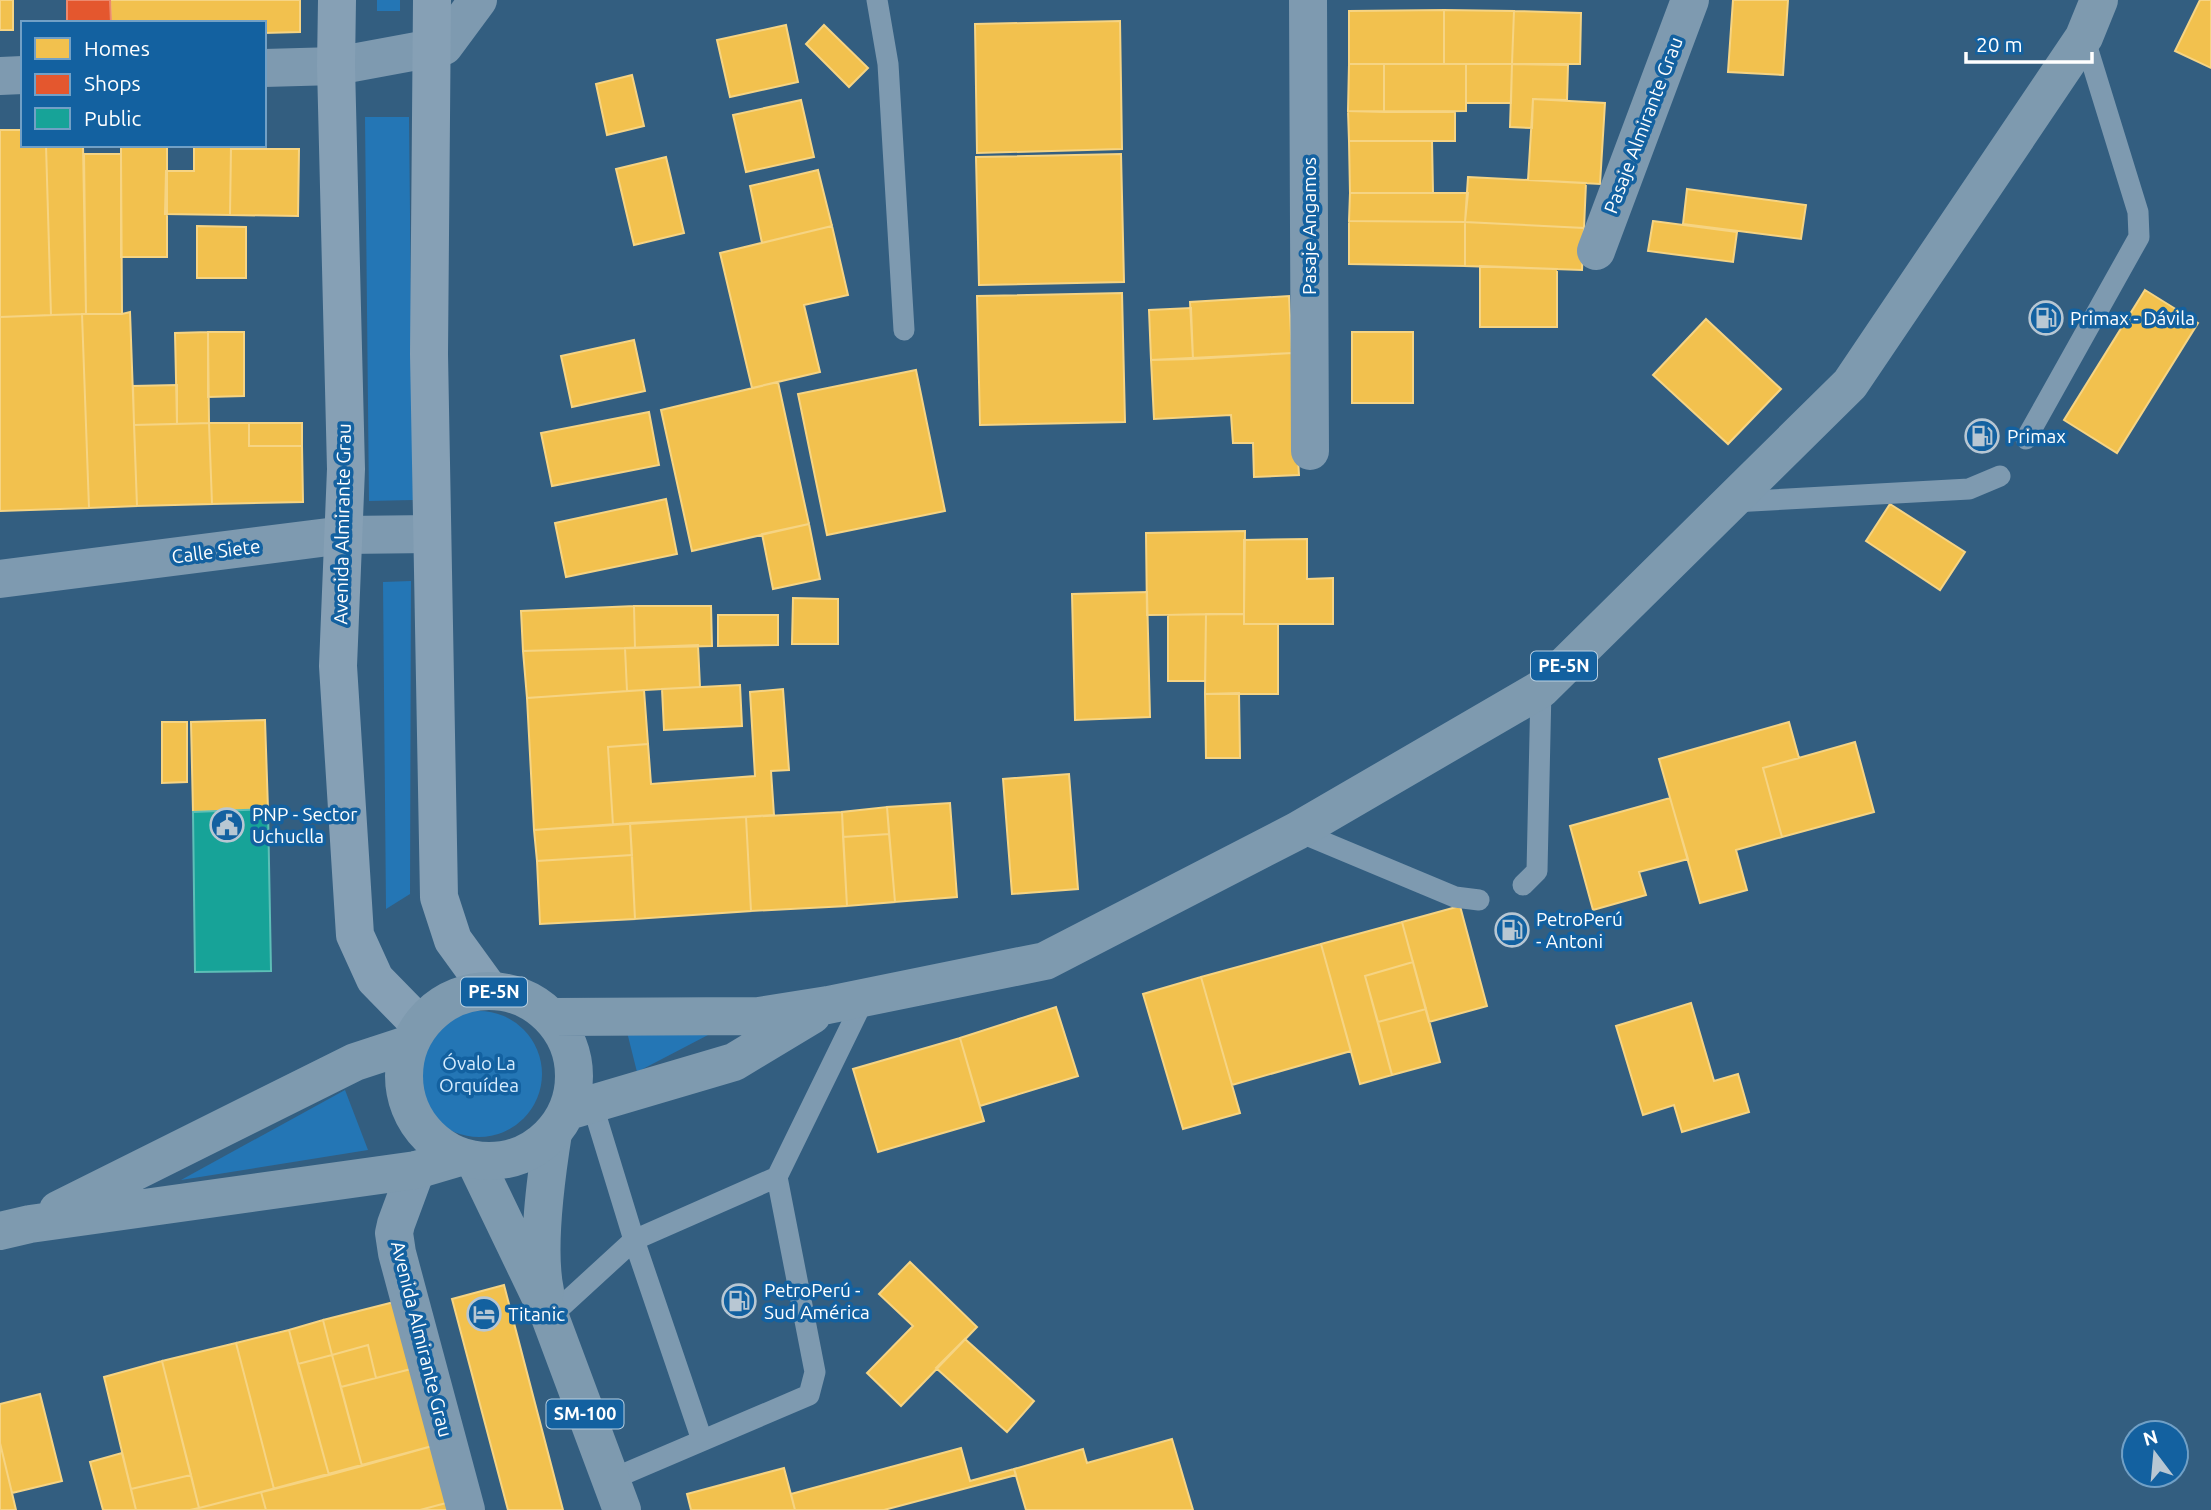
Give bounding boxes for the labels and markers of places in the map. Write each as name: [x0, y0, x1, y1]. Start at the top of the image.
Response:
fuel station icon: Primax - Dávila: [2027, 299, 2065, 337]
place label: Primax - Dávila: [2070, 307, 2195, 329]
fuel station icon: Primax: [1963, 417, 2001, 455]
place label: Primax: [2007, 425, 2066, 447]
place label: PNP - Sector Uchuclla: [252, 803, 358, 847]
public building icon: PNP - Sector Uchuclla: [208, 806, 246, 844]
place label: PetroPerú - Antoni: [1536, 908, 1623, 952]
fuel station icon: PetroPerú - Antoni: [1493, 911, 1531, 949]
place label: PetroPerú - Sud América: [764, 1279, 870, 1323]
fuel station icon: PetroPerú - Sud América: [720, 1282, 758, 1320]
hotel icon: Titanic: [465, 1295, 503, 1333]
place label: Titanic: [508, 1303, 565, 1325]

